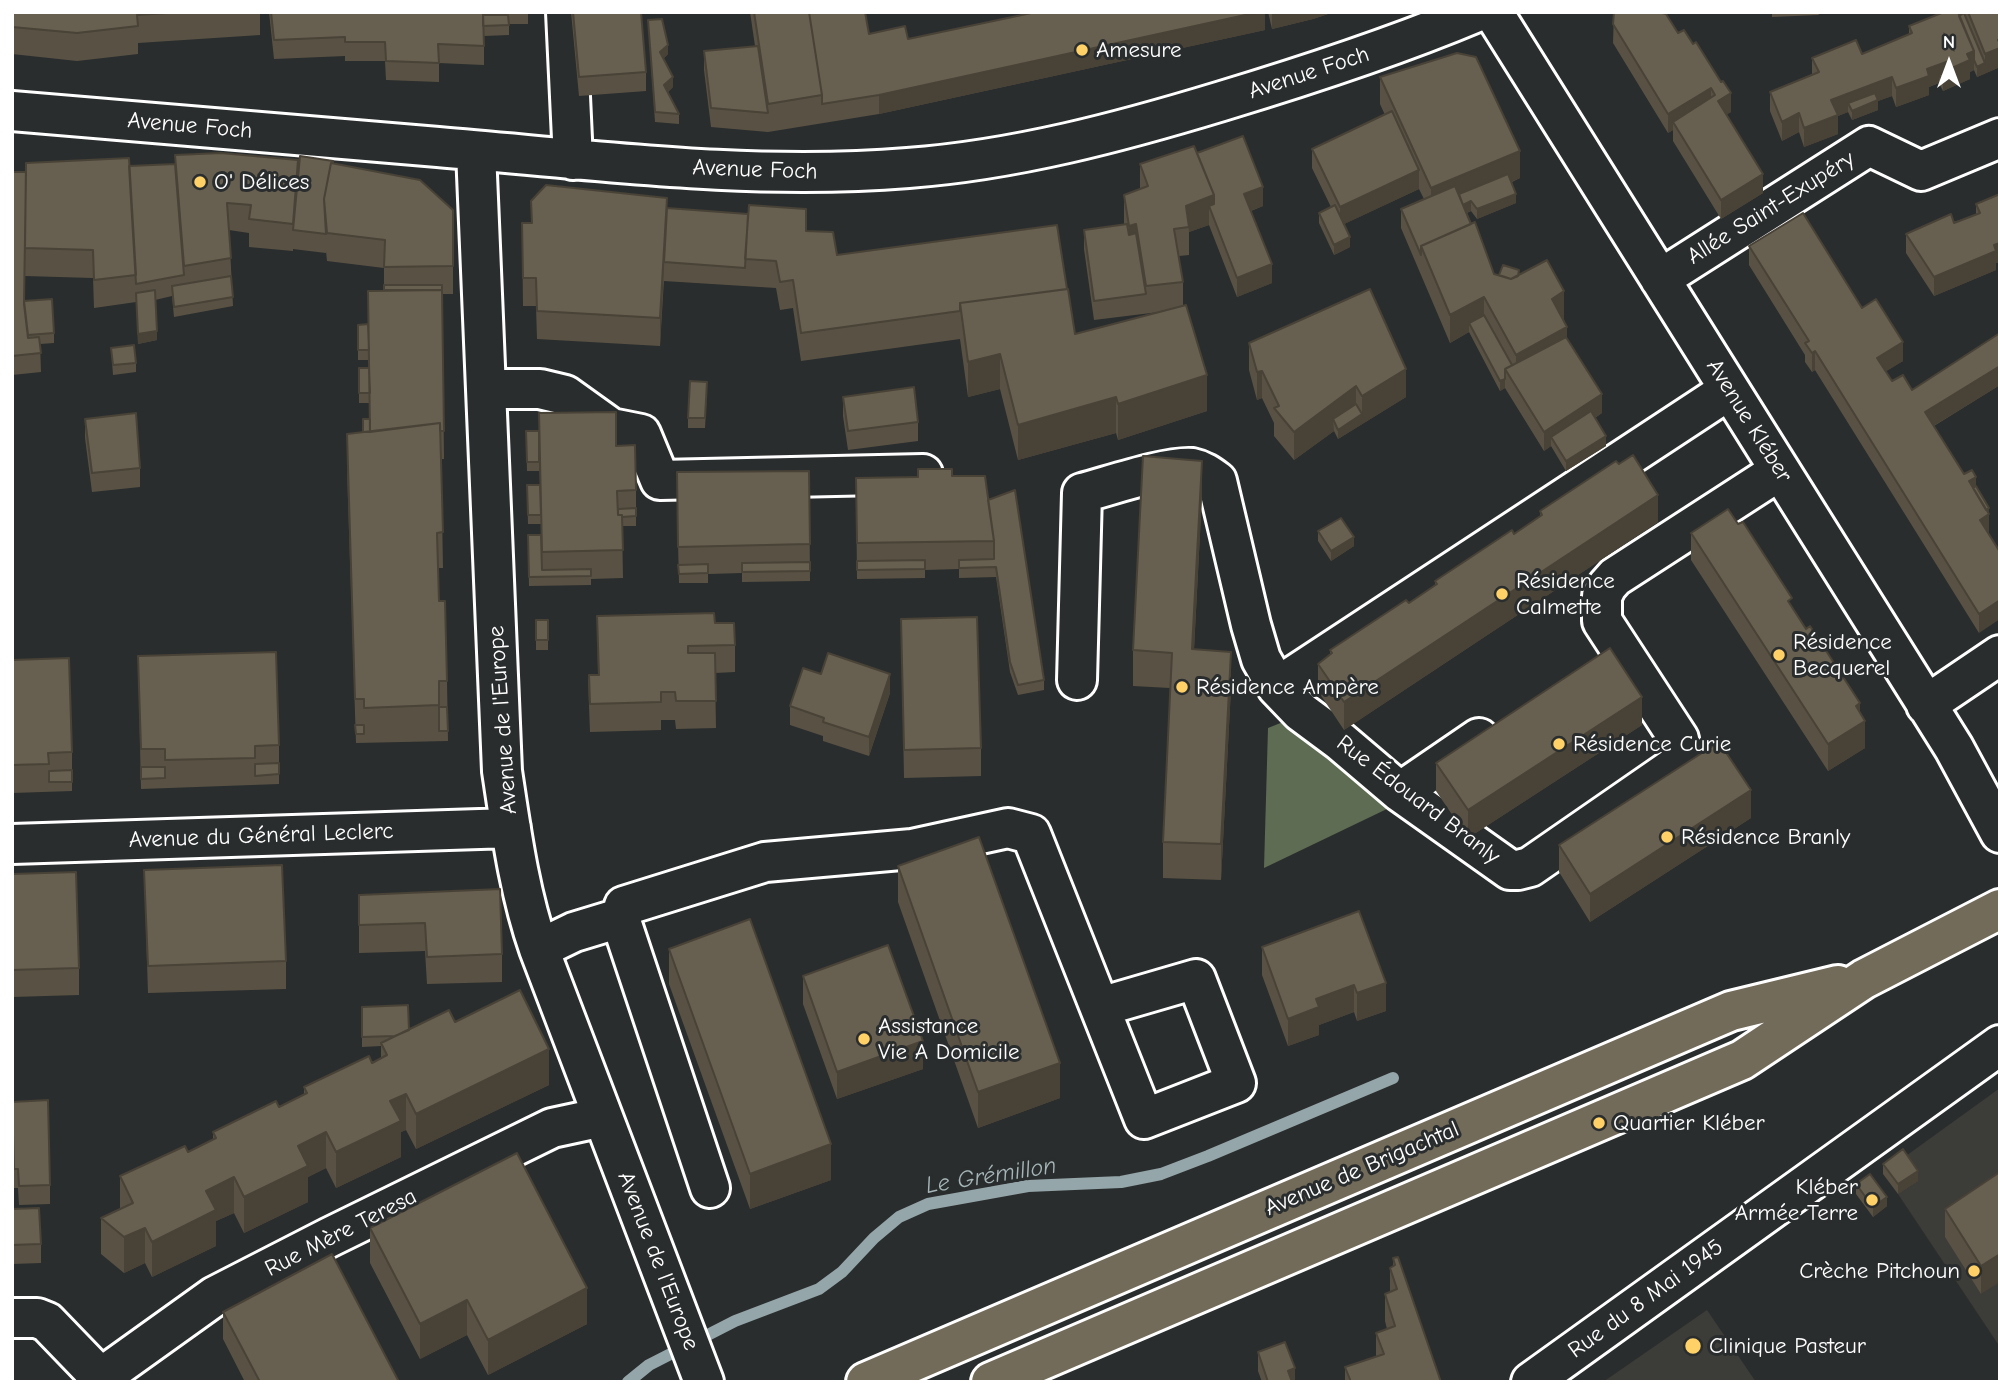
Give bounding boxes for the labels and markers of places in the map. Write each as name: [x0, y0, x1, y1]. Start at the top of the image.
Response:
place label: Amesure: [1096, 36, 1181, 64]
marker: Amesure: [1074, 42, 1090, 58]
place label: O' Délices: [214, 168, 309, 196]
marker: O' Délices: [192, 174, 208, 190]
place label: Résidence Calmette: [1516, 567, 1615, 621]
marker: Résidence Calmette: [1494, 586, 1510, 602]
place label: Résidence Becquerel: [1793, 628, 1892, 682]
marker: Résidence Becquerel: [1771, 647, 1787, 663]
place label: Résidence Ampère: [1196, 673, 1379, 701]
marker: Résidence Ampère: [1174, 679, 1190, 695]
place label: Résidence Curie: [1573, 730, 1731, 758]
marker: Résidence Curie: [1551, 736, 1567, 752]
place label: Résidence Branly: [1681, 823, 1850, 851]
marker: Résidence Branly: [1659, 829, 1675, 845]
place label: Assistance Vie A Domicile: [878, 1012, 1020, 1066]
marker: Assistance Vie A Domicile: [856, 1031, 872, 1047]
place label: Quartier Kléber: [1613, 1109, 1765, 1137]
marker: Quartier Kléber: [1591, 1115, 1607, 1131]
place label: Kléber Armée Terre: [1735, 1173, 1858, 1227]
marker: Kléber Armée Terre: [1864, 1192, 1880, 1208]
place label: Crèche Pitchoun: [1799, 1257, 1960, 1285]
marker: Crèche Pitchoun: [1966, 1263, 1982, 1279]
place label: Clinique Pasteur: [1709, 1332, 1866, 1360]
marker: Clinique Pasteur: [1683, 1336, 1703, 1356]

